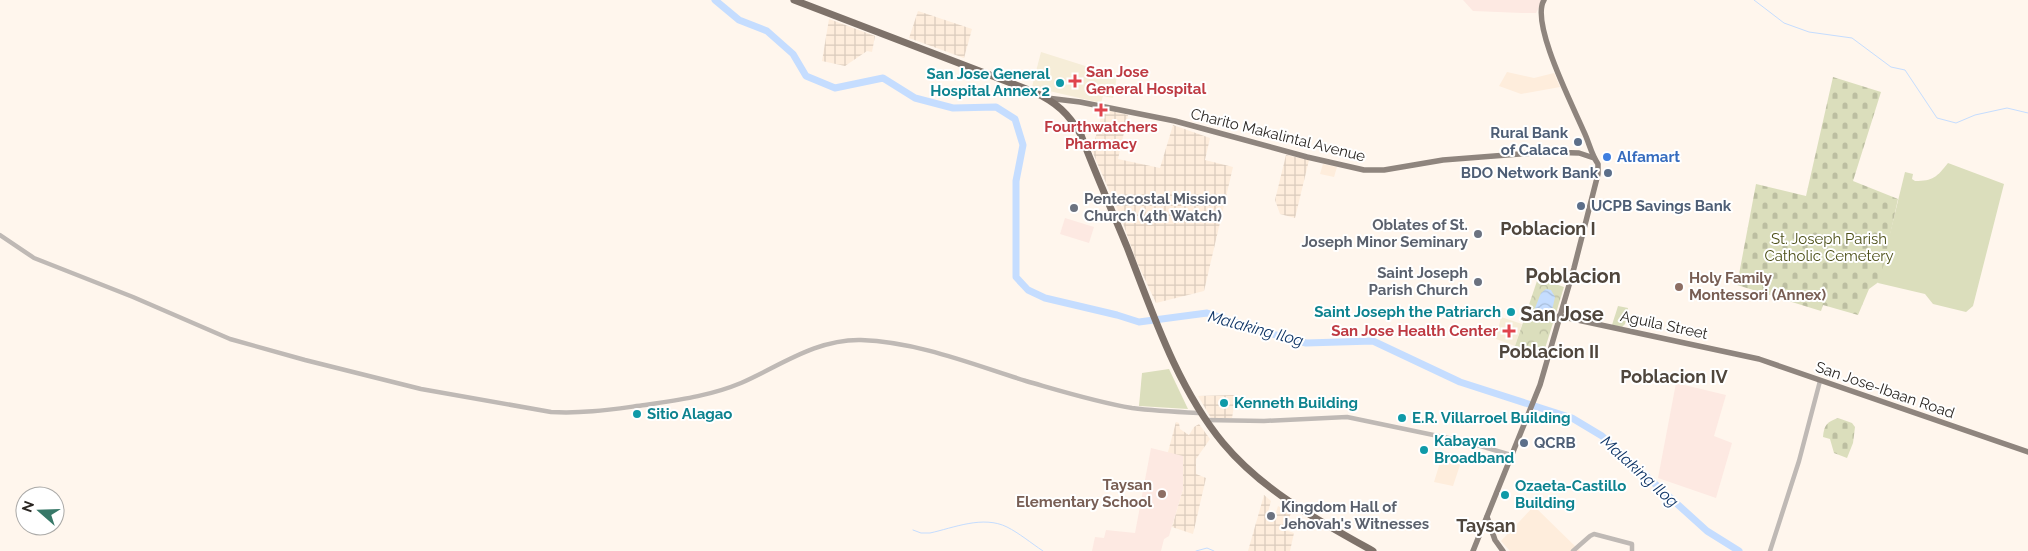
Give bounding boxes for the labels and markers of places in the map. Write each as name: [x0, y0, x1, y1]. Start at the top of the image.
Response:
place label: San Jose General Hospital: [1086, 63, 1206, 98]
place label: San Jose General Hospital Annex 2: [927, 65, 1050, 100]
marker: San Jose General Hospital: [1068, 74, 1082, 88]
marker: San Jose General Hospital Annex 2: [1054, 77, 1066, 89]
marker: Fourthwatchers Pharmacy: [1095, 104, 1107, 116]
place label: Fourthwatchers Pharmacy: [1044, 118, 1158, 153]
place label: Rural Bank of Calaca: [1490, 124, 1569, 159]
marker: Rural Bank of Calaca: [1572, 136, 1584, 148]
place label: Alfamart: [1617, 148, 1680, 166]
marker: Alfamart: [1601, 151, 1613, 163]
place label: BDO Network Bank: [1461, 164, 1599, 182]
marker: BDO Network Bank: [1602, 167, 1614, 179]
place label: Pentecostal Mission Church (4th Watch): [1084, 190, 1227, 225]
place label: UCPB Savings Bank: [1591, 197, 1732, 215]
marker: UCPB Savings Bank: [1575, 200, 1587, 212]
marker: Pentecostal Mission Church (4th Watch): [1068, 202, 1080, 214]
place label: Oblates of St. Joseph Minor Seminary: [1301, 216, 1469, 251]
marker: Oblates of St. Joseph Minor Seminary: [1472, 228, 1484, 240]
place label: Saint Joseph Parish Church: [1369, 264, 1468, 299]
place label: Holy Family Montessori (Annex): [1689, 269, 1826, 304]
marker: Saint Joseph Parish Church: [1472, 276, 1484, 288]
marker: Holy Family Montessori (Annex): [1673, 281, 1685, 293]
place label: Saint Joseph the Patriarch: [1314, 303, 1501, 321]
marker: Saint Joseph the Patriarch: [1505, 306, 1517, 318]
place label: San Jose Health Center: [1331, 322, 1498, 340]
marker: San Jose Health Center: [1502, 324, 1516, 338]
place label: Kenneth Building: [1234, 394, 1358, 412]
marker: Kenneth Building: [1218, 397, 1230, 409]
place label: Sitio Alagao: [647, 405, 732, 423]
marker: Sitio Alagao: [631, 408, 643, 420]
place label: E.R. Villarroel Building: [1412, 409, 1571, 427]
marker: E.R. Villarroel Building: [1396, 412, 1408, 424]
place label: Kabayan Broadband: [1434, 432, 1514, 467]
place label: QCRB: [1534, 434, 1576, 452]
marker: QCRB: [1518, 437, 1530, 449]
marker: Kabayan Broadband: [1418, 444, 1430, 456]
place label: Taysan Elementary School: [1016, 476, 1152, 511]
place label: Ozaeta-Castillo Building: [1515, 477, 1626, 512]
marker: Taysan Elementary School: [1156, 488, 1168, 500]
marker: Ozaeta-Castillo Building: [1499, 489, 1511, 501]
place label: Kingdom Hall of Jehovah's Witnesses: [1281, 498, 1429, 533]
marker: Kingdom Hall of Jehovah's Witnesses: [1265, 510, 1277, 522]

